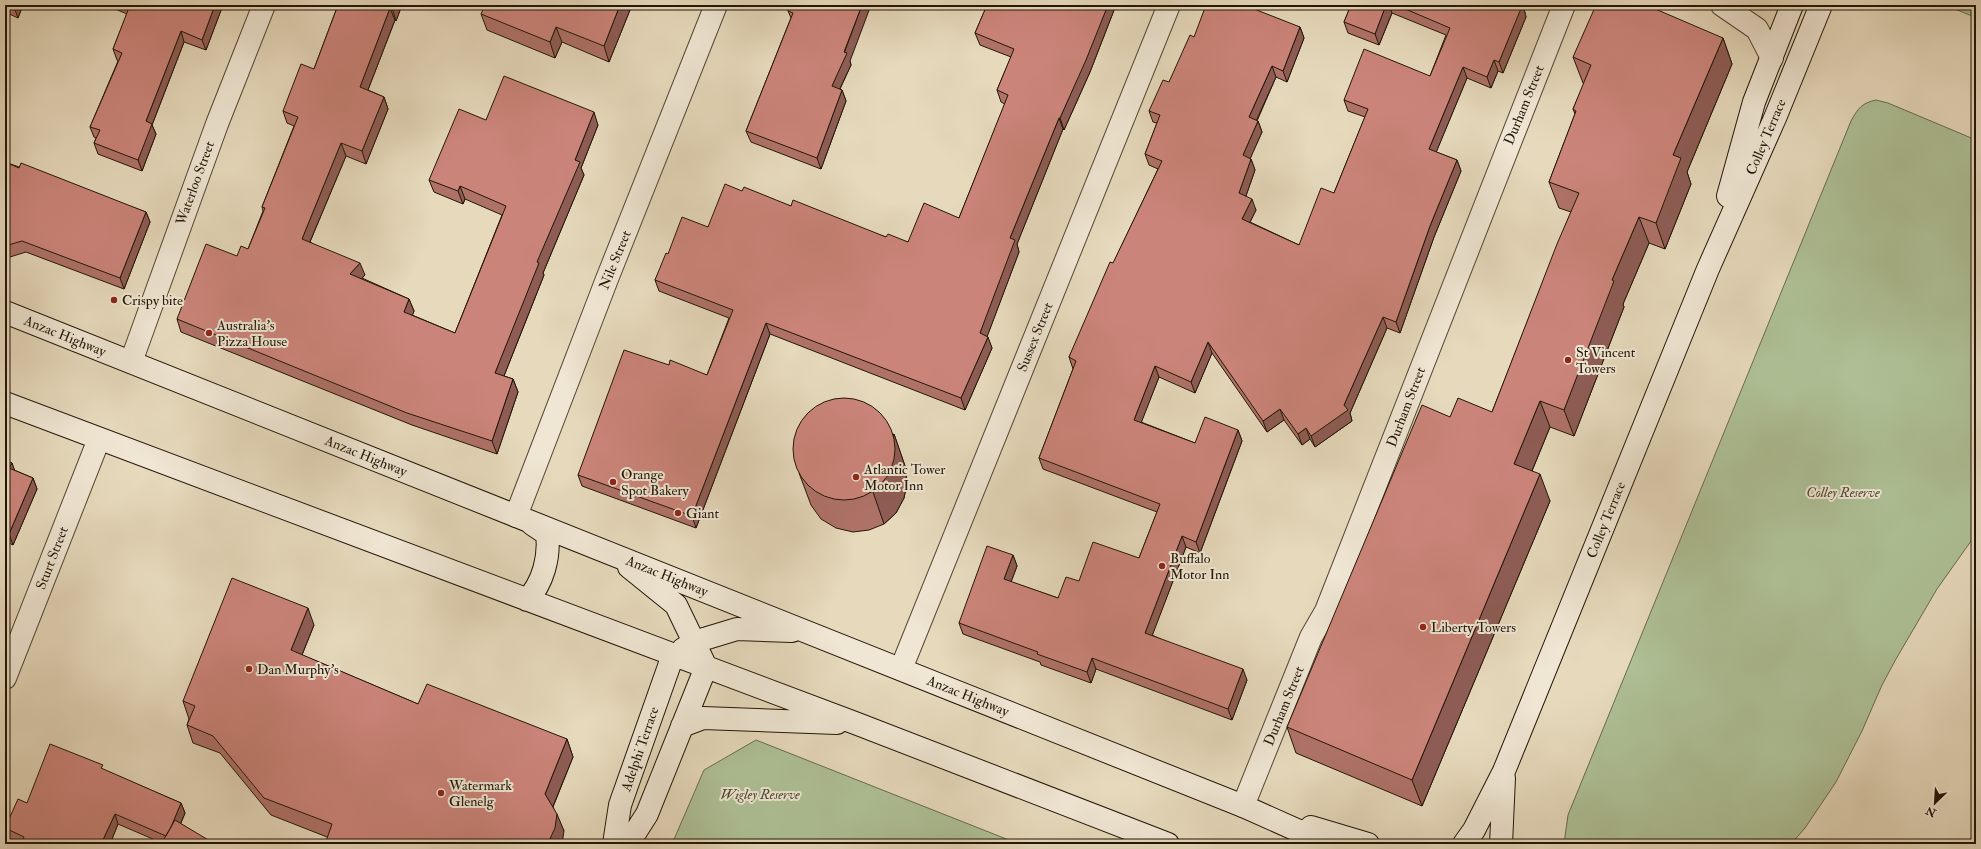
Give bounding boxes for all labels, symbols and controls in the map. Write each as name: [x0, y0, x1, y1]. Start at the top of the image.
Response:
street label: Durham Street: [1500, 62, 1548, 147]
street label: Colley Terrace: [1742, 96, 1791, 178]
street label: Waterloo Street: [172, 138, 218, 228]
street label: Nile Street: [595, 228, 635, 292]
place label: Crispy bite: [122, 292, 183, 310]
marker: Crispy bite: [109, 295, 119, 305]
street label: Sussex Street: [1013, 299, 1057, 374]
street label: Anzac Highway: [20, 311, 109, 361]
place label: Australia's Pizza House: [216, 317, 287, 350]
marker: Australia's Pizza House: [204, 328, 214, 338]
place label: St Vincent Towers: [1576, 344, 1636, 377]
marker: St Vincent Towers: [1563, 355, 1573, 365]
street label: Durham Street: [1383, 364, 1429, 449]
street label: Anzac Highway: [321, 431, 410, 481]
place label: Atlantic Tower Motor Inn: [863, 461, 946, 494]
place label: Orange Spot Bakery: [621, 466, 690, 500]
marker: Atlantic Tower Motor Inn: [851, 472, 861, 482]
marker: Orange Spot Bakery: [608, 477, 618, 487]
street label: Colley Terrace: [1583, 479, 1630, 561]
park label: Colley Reserve: [1806, 484, 1880, 501]
place label: Giant: [686, 505, 719, 522]
marker: Giant: [673, 508, 683, 518]
street label: Sturt Street: [32, 524, 72, 592]
place label: Buffalo Motor Inn: [1170, 550, 1230, 583]
street label: Anzac Highway: [622, 551, 711, 601]
marker: Buffalo Motor Inn: [1157, 561, 1167, 571]
place label: Liberty Towers: [1431, 619, 1516, 637]
marker: Liberty Towers: [1418, 622, 1428, 632]
place label: Dan Murphy's: [257, 661, 339, 679]
street label: Durham Street: [1260, 663, 1308, 748]
marker: Dan Murphy's: [244, 664, 254, 674]
street label: Anzac Highway: [923, 671, 1012, 721]
street label: Adelphi Terrace: [617, 704, 663, 795]
place label: Watermark Glenelg: [448, 777, 512, 810]
north arrow: [1915, 783, 1955, 823]
park label: Wigley Reserve: [720, 786, 800, 803]
marker: Watermark Glenelg: [436, 788, 446, 798]
text: N: [1923, 803, 1939, 820]

